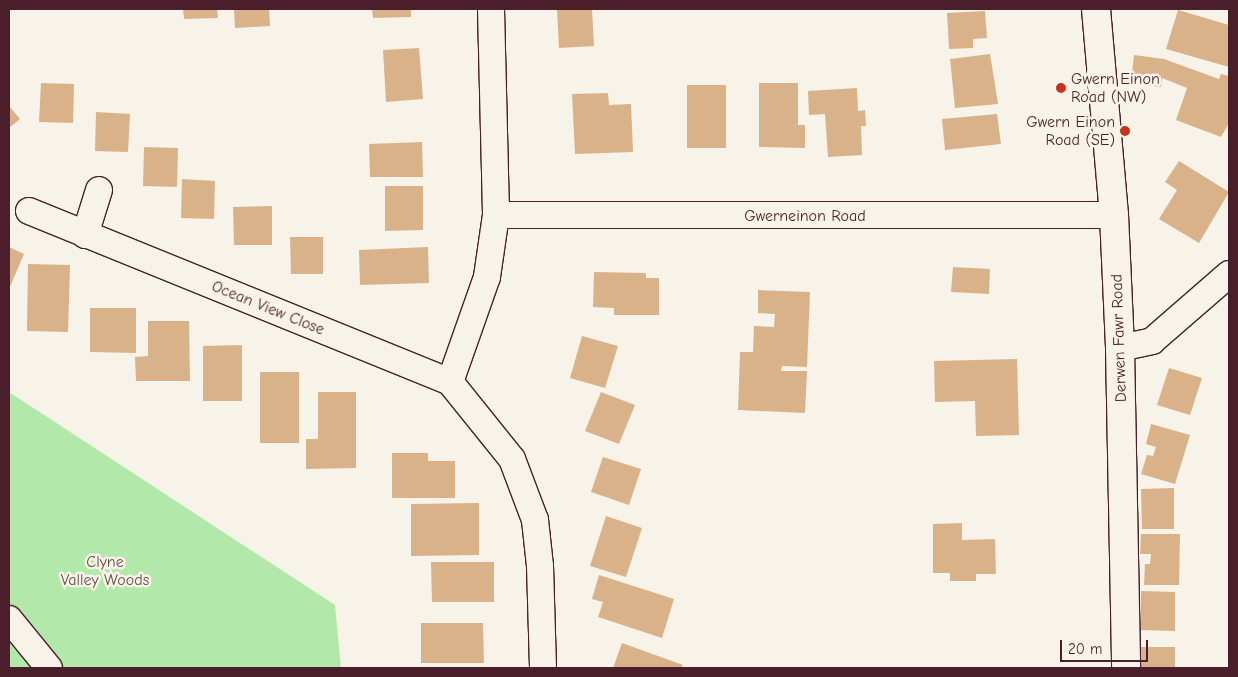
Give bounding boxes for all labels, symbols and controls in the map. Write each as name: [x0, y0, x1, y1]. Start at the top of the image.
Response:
place label: Gwern Einon Road (NW): [1071, 69, 1160, 107]
marker: Gwern Einon Road (NW): [1055, 82, 1067, 94]
place label: Gwern Einon Road (SE): [1026, 112, 1115, 150]
marker: Gwern Einon Road (SE): [1119, 125, 1131, 137]
street label: Gwerneinon Road: [744, 206, 866, 226]
street label: Derwen Fawr Road: [1107, 274, 1131, 402]
street label: Ocean View Close: [209, 277, 327, 339]
park label: Clyne Valley Woods: [61, 552, 149, 590]
scale bar: [1063, 630, 1150, 662]
text: 20 m: [1068, 640, 1102, 658]

